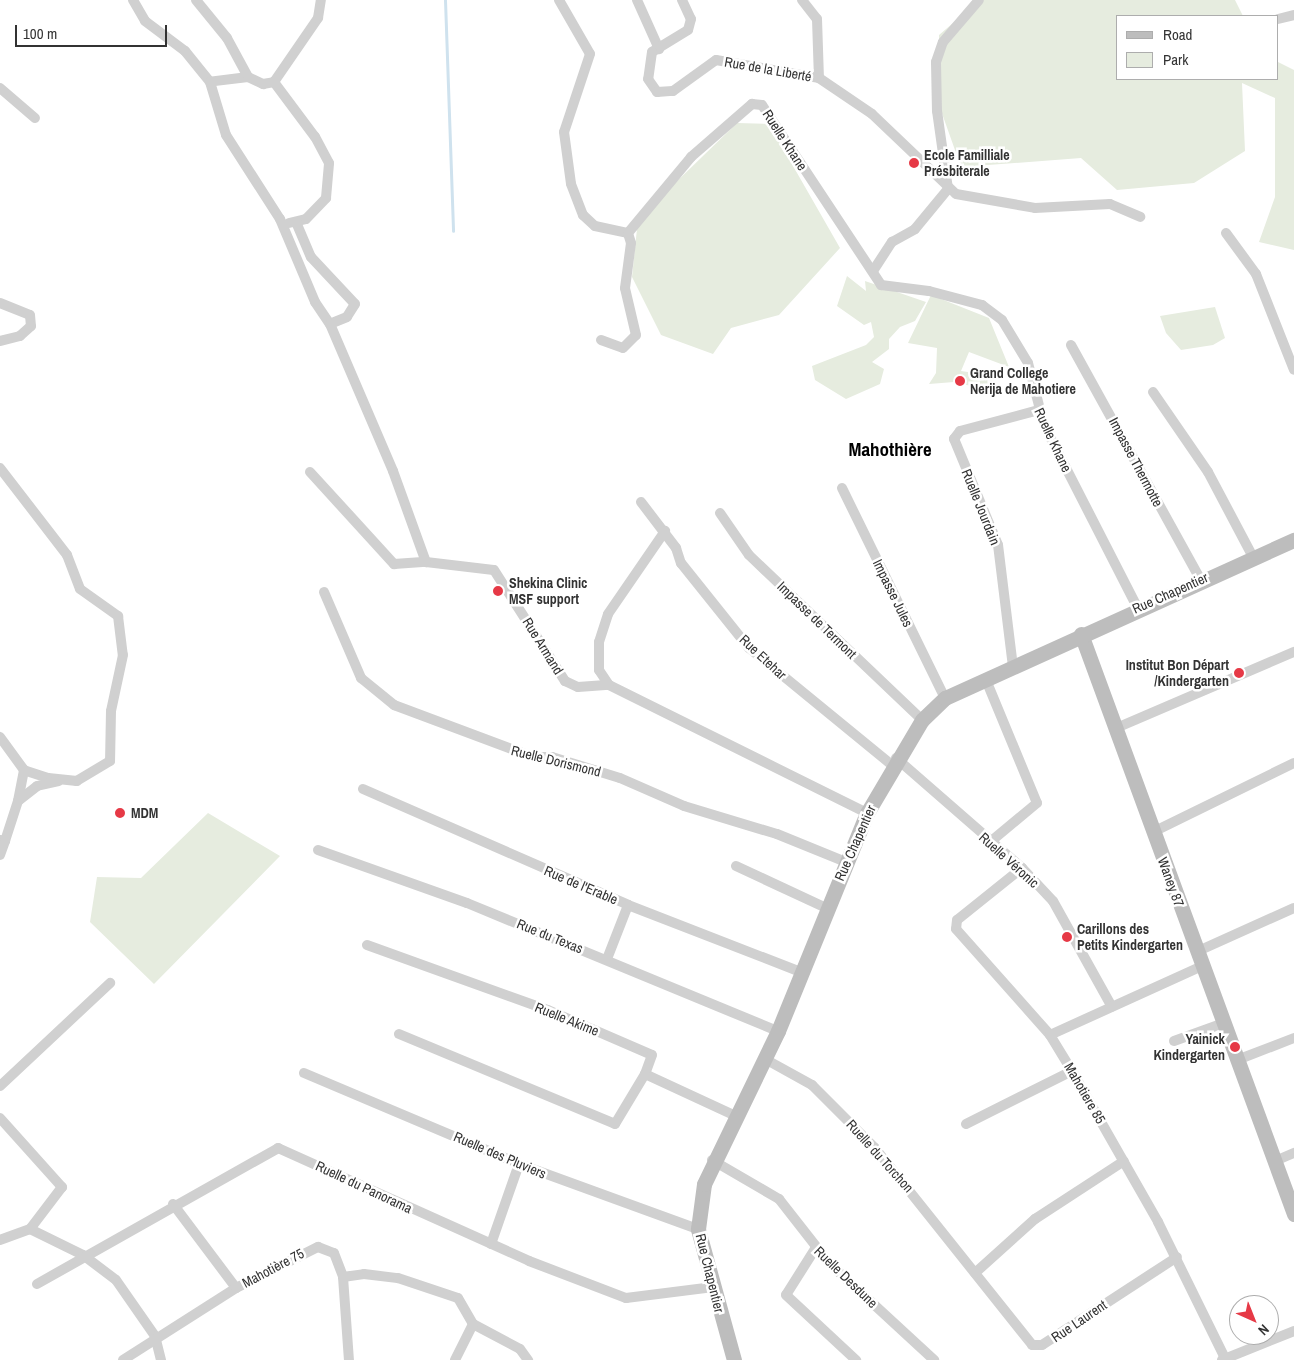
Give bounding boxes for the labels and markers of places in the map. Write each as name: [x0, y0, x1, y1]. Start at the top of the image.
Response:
place label: Ecole Familliale Présbiterale: [924, 147, 1010, 180]
marker: Ecole Familliale Présbiterale: [908, 157, 920, 169]
place label: Grand College Nerija de Mahotiere: [970, 365, 1076, 398]
marker: Grand College Nerija de Mahotiere: [954, 375, 966, 387]
place label: Shekina Clinic MSF support: [509, 575, 587, 608]
marker: Shekina Clinic MSF support: [491, 584, 505, 598]
place label: Institut Bon Départ /Kindergarten: [1126, 657, 1229, 690]
marker: Institut Bon Départ /Kindergarten: [1233, 667, 1245, 679]
place label: MDM: [131, 805, 158, 821]
marker: MDM: [113, 806, 127, 820]
place label: Carillons des Petits Kindergarten: [1077, 921, 1183, 954]
marker: Carillons des Petits Kindergarten: [1061, 931, 1073, 943]
place label: Yainick Kindergarten: [1154, 1031, 1225, 1064]
marker: Yainick Kindergarten: [1229, 1041, 1241, 1053]

